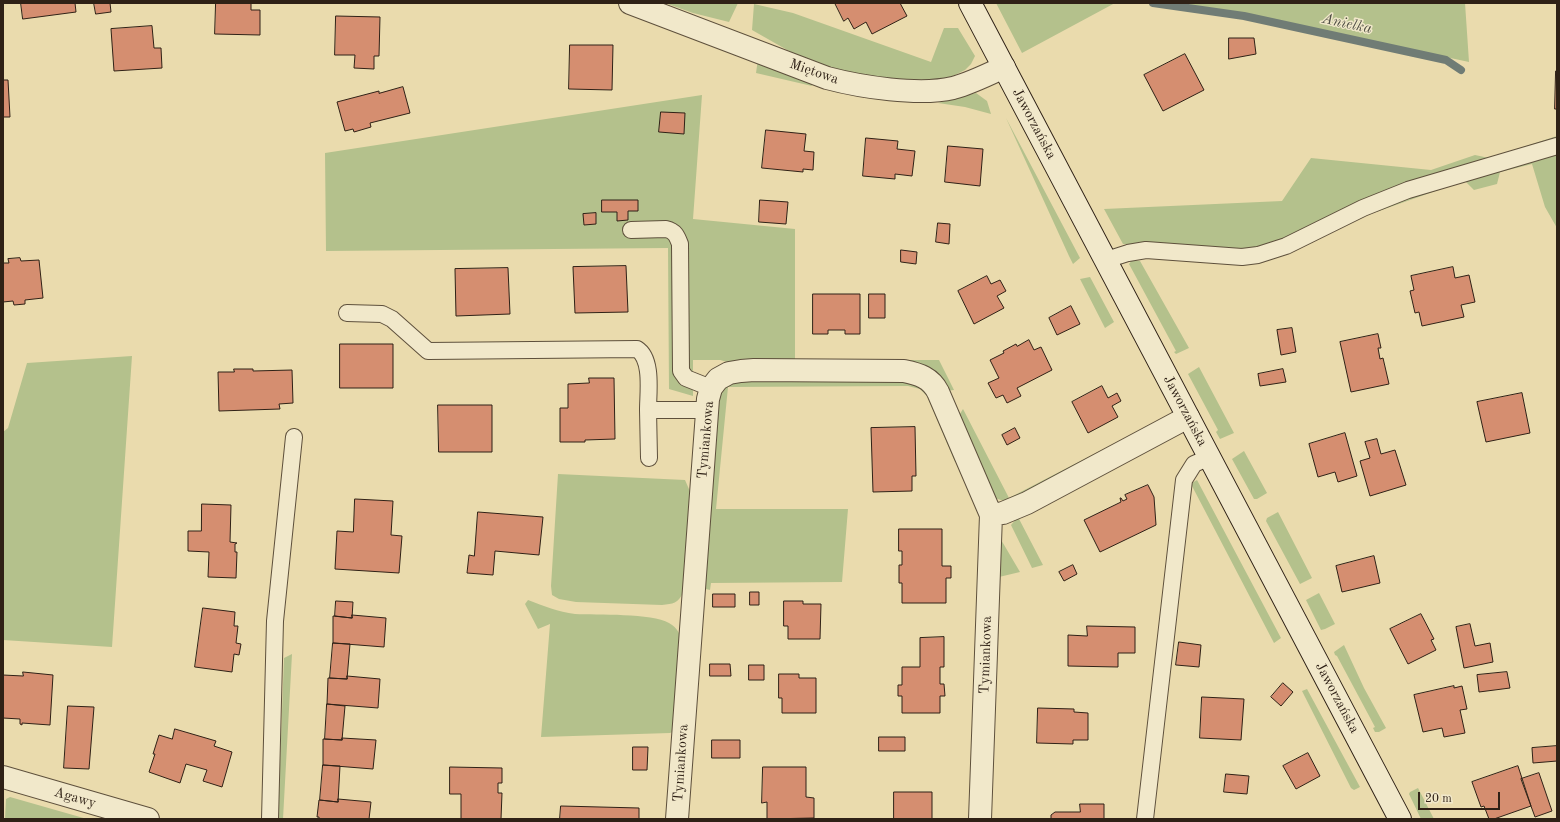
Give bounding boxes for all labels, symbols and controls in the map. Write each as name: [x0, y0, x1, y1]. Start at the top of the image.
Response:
water label: Anielka: [1320, 10, 1374, 38]
street label: Miętowa: [787, 56, 841, 88]
street label: Jaworzańska: [1008, 86, 1060, 162]
street label: Jaworzańska: [1159, 373, 1211, 449]
street label: Tymiankowa: [694, 400, 718, 480]
street label: Tymiankowa: [976, 616, 996, 694]
street label: Jaworzańska: [1311, 660, 1363, 736]
street label: Tymiankowa: [670, 723, 692, 803]
street label: Agawy: [52, 784, 98, 812]
scale bar: [1420, 784, 1502, 810]
text: 20 m: [1425, 793, 1452, 805]

